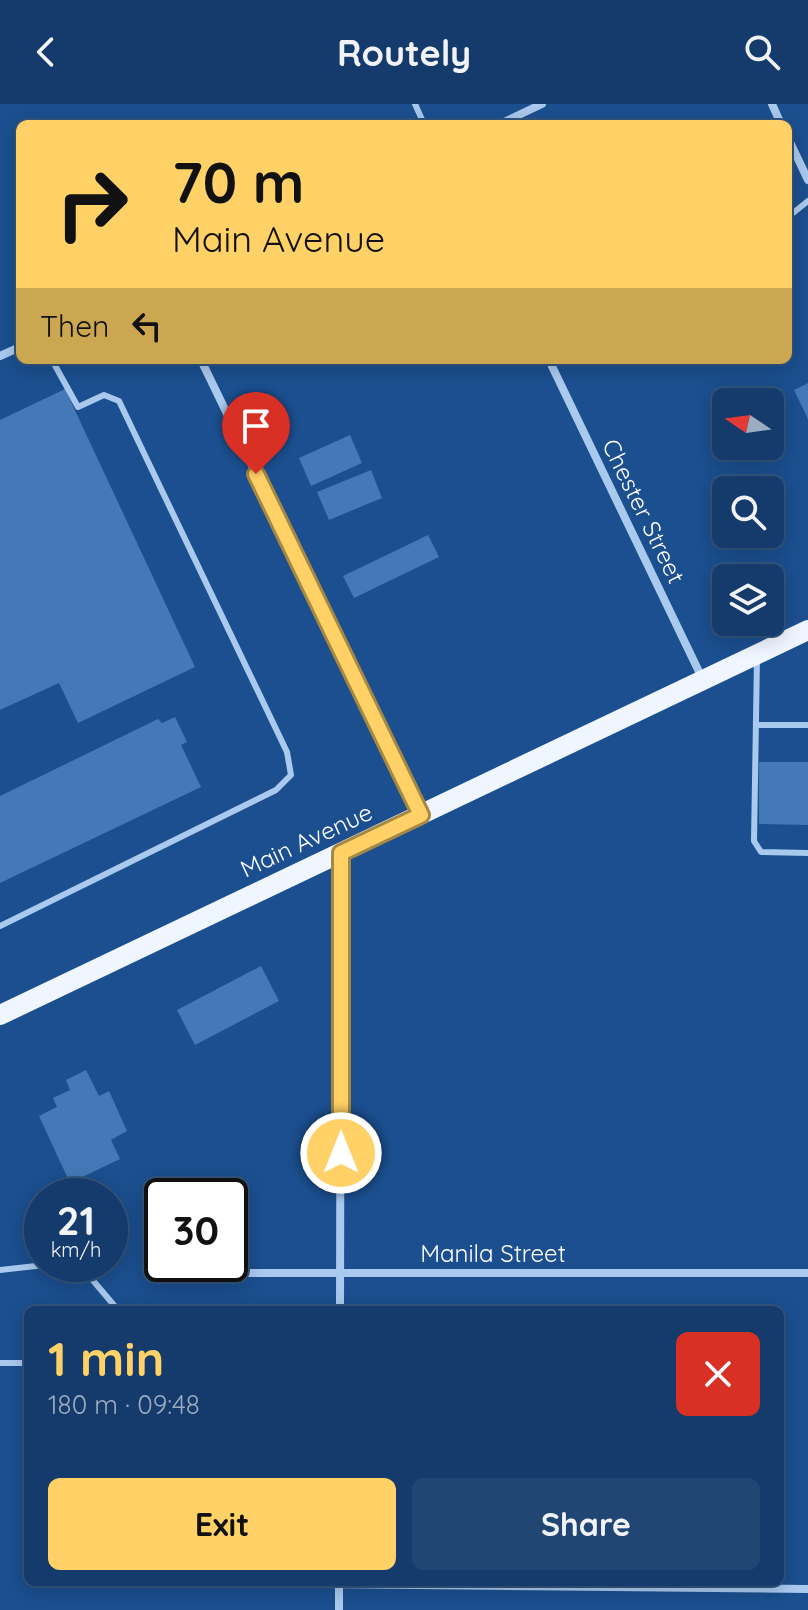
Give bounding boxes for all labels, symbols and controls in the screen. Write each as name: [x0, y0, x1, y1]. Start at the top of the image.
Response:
icon: back: [24, 30, 68, 74]
text: Routely: [337, 30, 471, 75]
icon: search: [740, 30, 784, 74]
text: 70 m: [172, 147, 304, 217]
icon: right: [40, 152, 144, 256]
text: Main Avenue: [172, 216, 385, 261]
icon: left: [125, 304, 169, 348]
text: Then: [40, 307, 109, 345]
north arrow: [712, 388, 784, 460]
map controls: [712, 388, 784, 636]
pin: [222, 392, 290, 474]
icon: arrive: [234, 404, 278, 448]
street label: Chester Street: [596, 434, 692, 588]
button: search: [712, 476, 784, 548]
button: layers: [712, 564, 784, 636]
street label: Main Avenue: [235, 796, 377, 884]
position arrow: [299, 1111, 383, 1195]
speed limit sign: 30: [144, 1178, 248, 1282]
text: 21: [57, 1195, 95, 1245]
text: km/h: [51, 1237, 101, 1262]
street label: Manila Street: [420, 1238, 566, 1268]
text: 1 min: [48, 1328, 164, 1388]
button: close: [676, 1332, 760, 1416]
text: 180 m · 09:48: [48, 1388, 200, 1421]
button: Exit: [48, 1478, 396, 1570]
button: Share: [412, 1478, 760, 1570]

